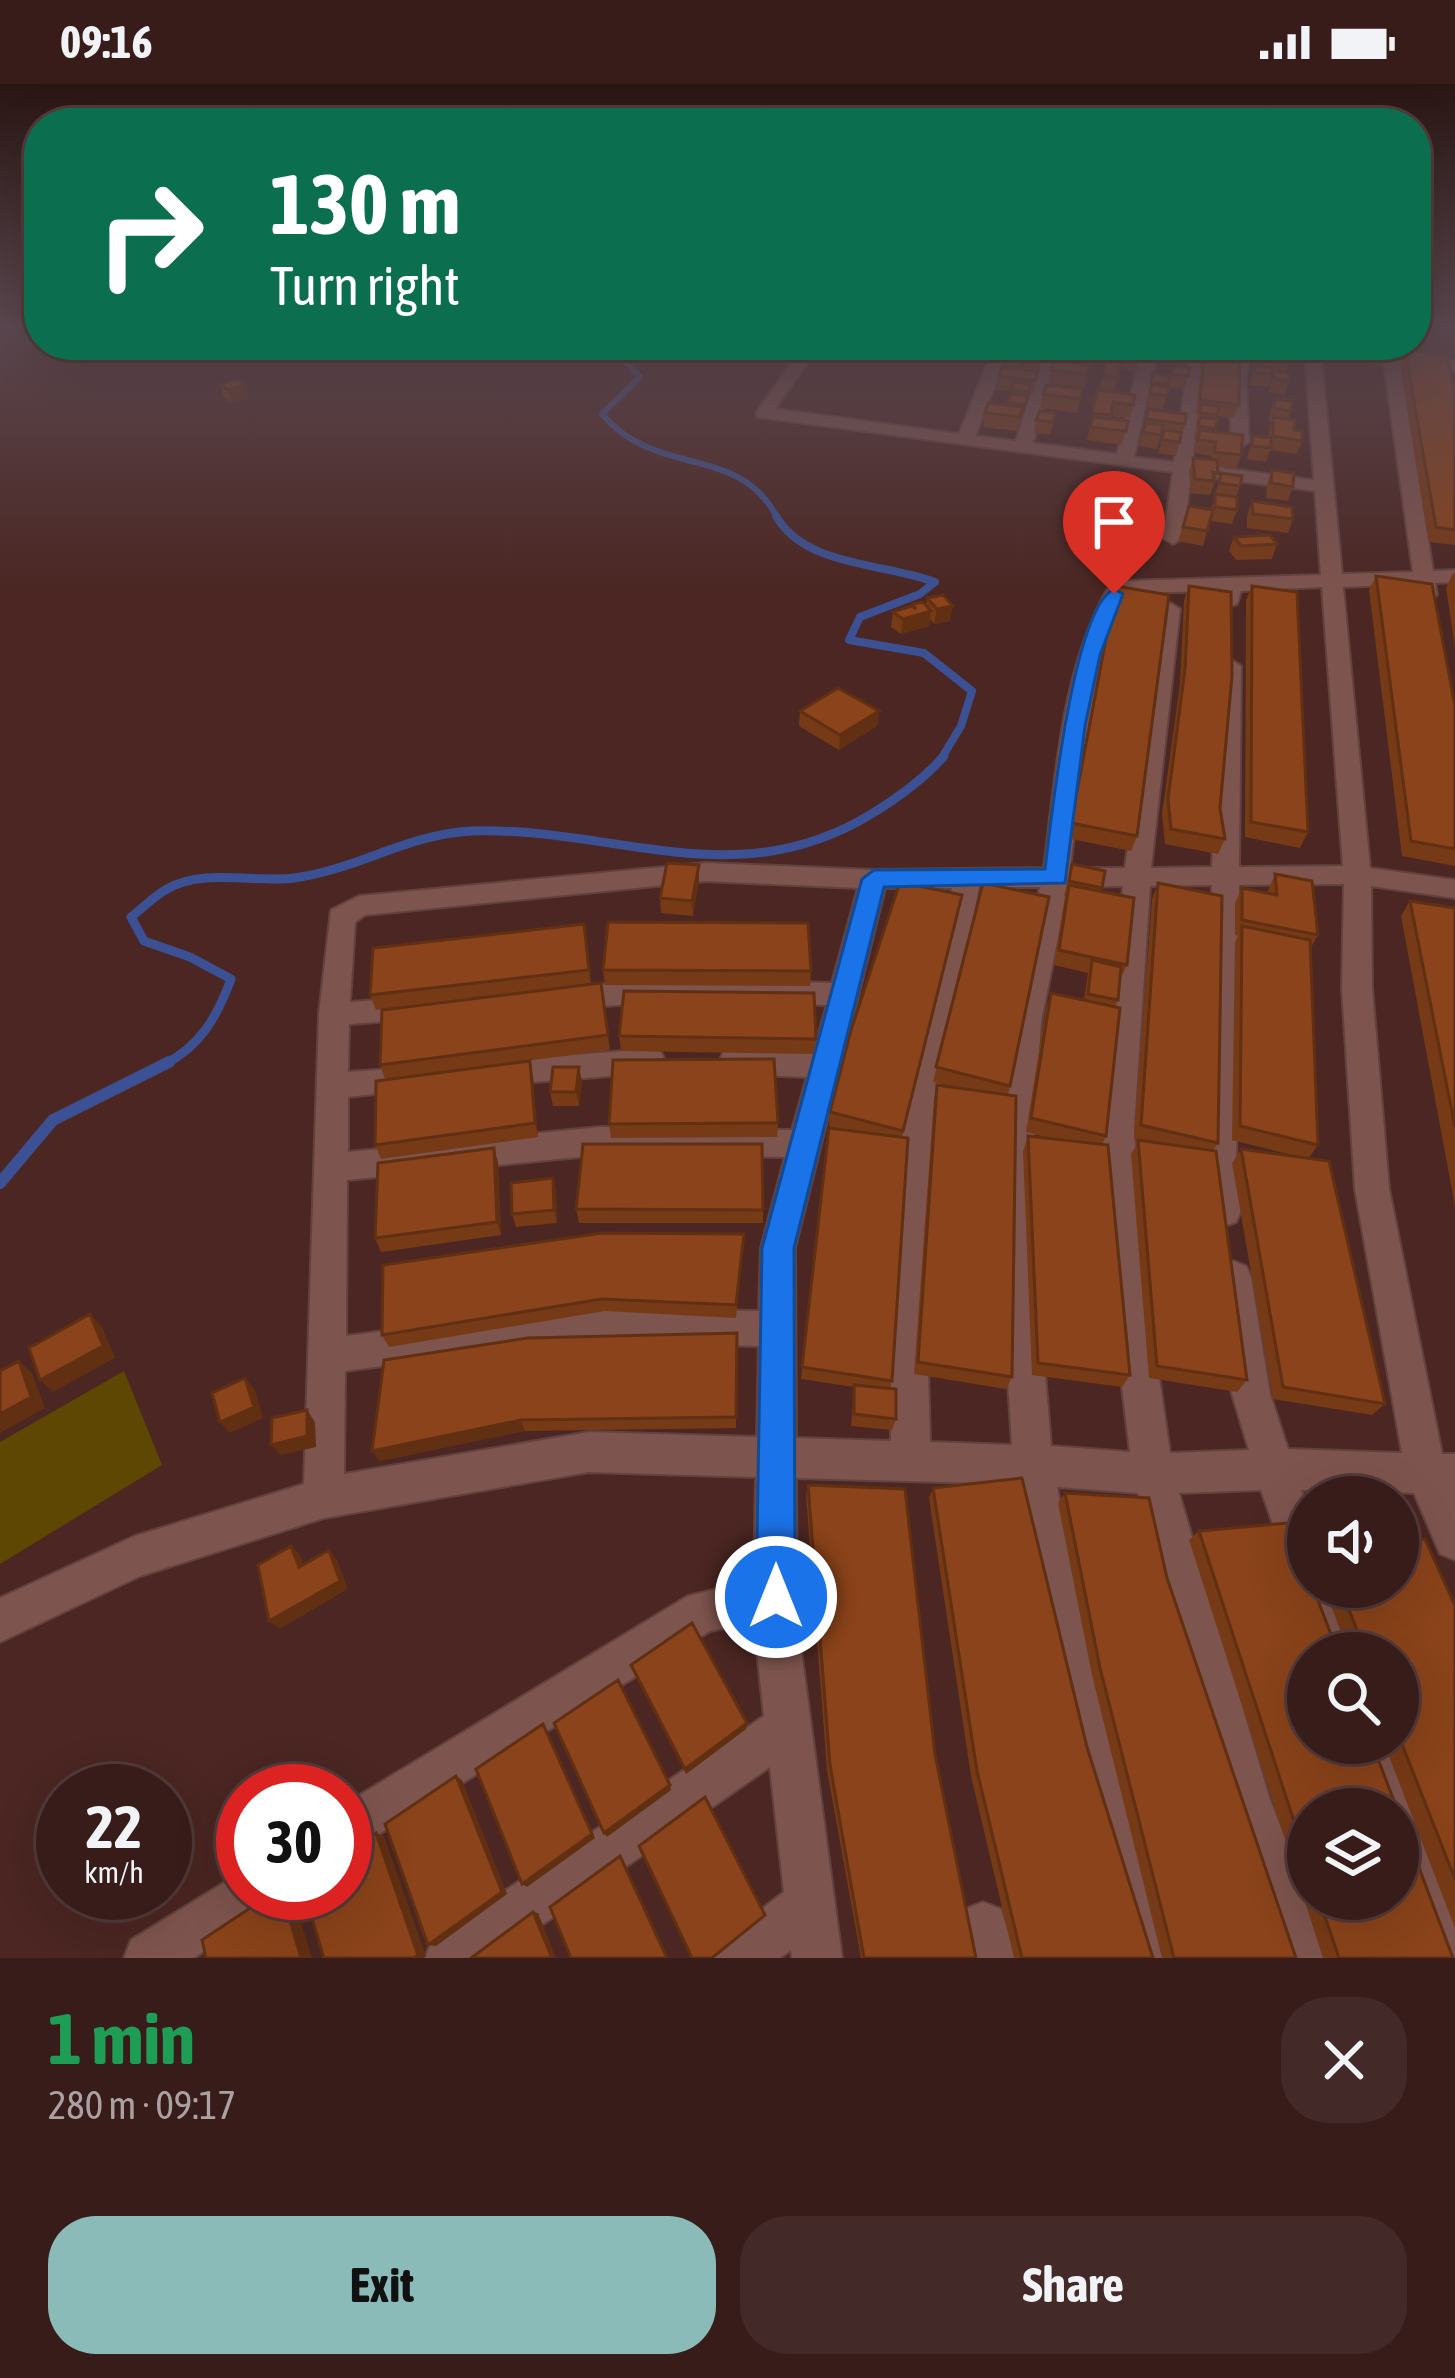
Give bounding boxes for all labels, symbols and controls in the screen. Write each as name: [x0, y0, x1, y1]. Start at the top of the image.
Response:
text: 09:16: [60, 16, 153, 68]
icon: right: [72, 156, 228, 312]
text: 130 m: [270, 156, 460, 252]
text: Turn right: [270, 255, 460, 316]
pin: [1063, 471, 1165, 594]
icon: arrive: [1081, 489, 1147, 555]
map controls: [1287, 1476, 1419, 1920]
button: sound: [1287, 1476, 1419, 1608]
position arrow: [713, 1534, 839, 1660]
button: search: [1287, 1632, 1419, 1764]
speed limit sign: 30: [216, 1764, 372, 1920]
button: layers: [1287, 1788, 1419, 1920]
text: 22: [86, 1792, 142, 1861]
text: km/h: [84, 1855, 144, 1889]
text: 1 min: [48, 1997, 195, 2079]
button: close: [1281, 1997, 1407, 2123]
text: 280 m · 09:17: [48, 2083, 236, 2127]
button: Exit: [48, 2216, 716, 2354]
button: Share: [740, 2216, 1407, 2354]

